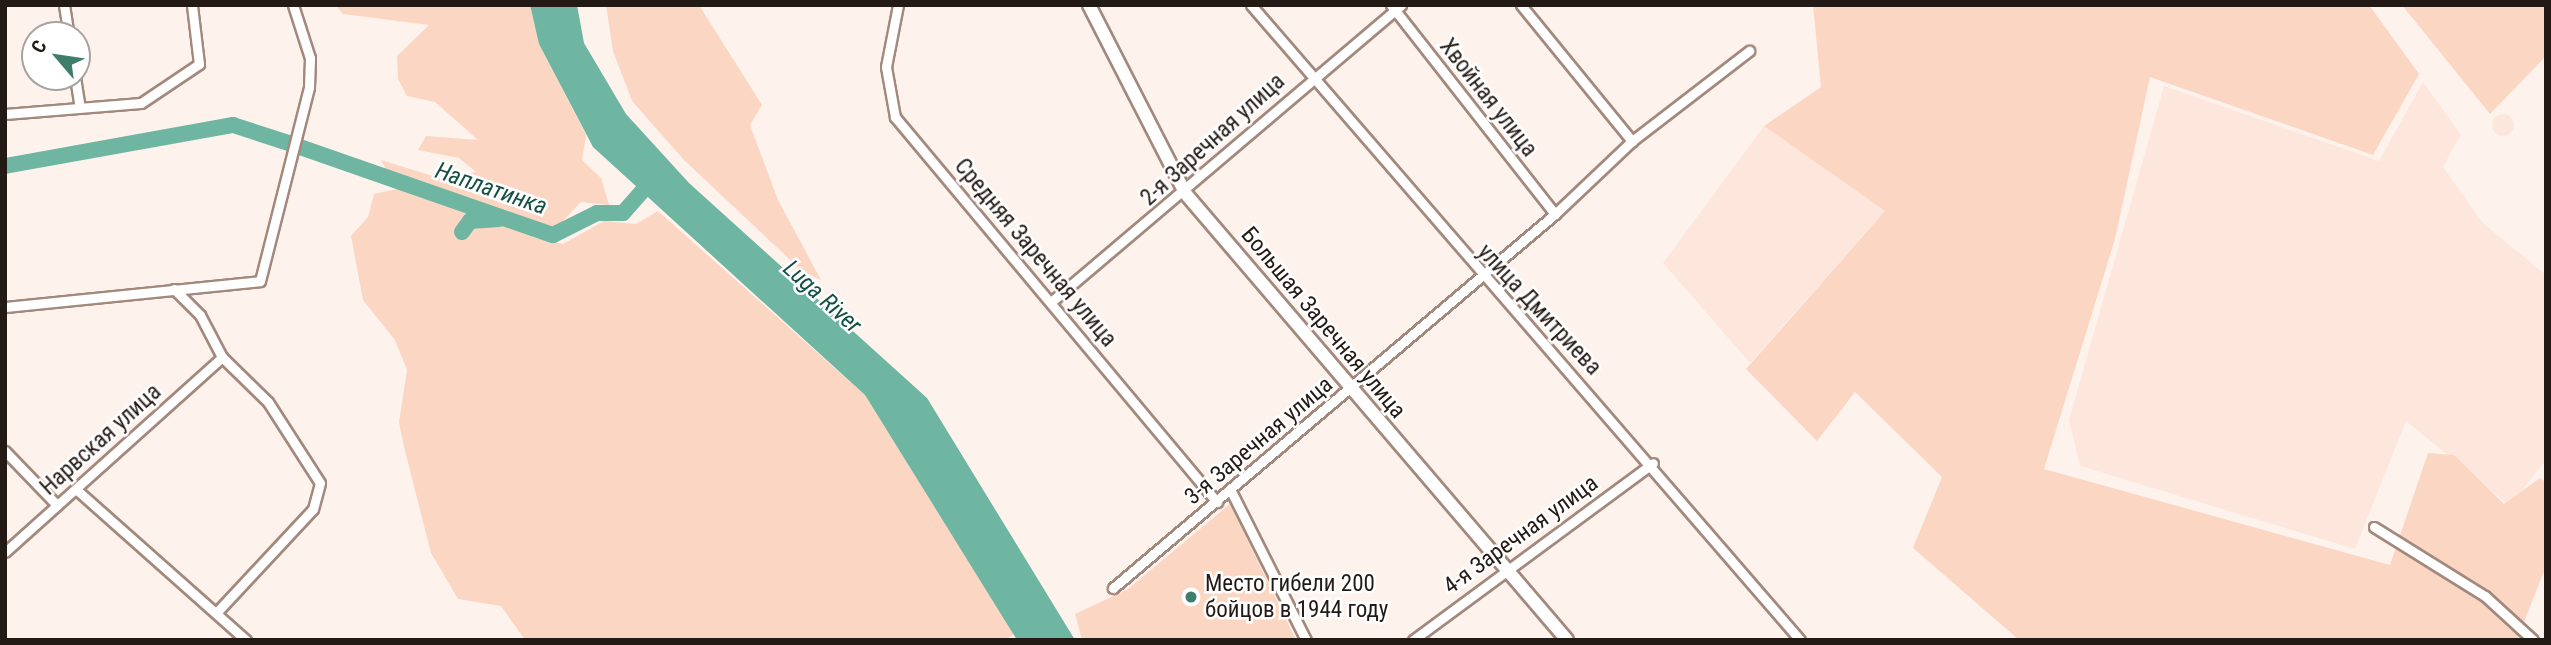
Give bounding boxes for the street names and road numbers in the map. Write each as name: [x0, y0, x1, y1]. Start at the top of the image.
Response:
street label: Хвойная улица: [1433, 33, 1543, 163]
street label: 2-я Заречная улица: [1135, 68, 1291, 212]
street label: Средняя Заречная улица: [948, 153, 1122, 353]
street label: Большая Заречная улица: [1235, 222, 1411, 424]
street label: улица Дмитриева: [1471, 239, 1607, 381]
street label: 3-я Заречная улица: [1180, 371, 1338, 511]
street label: Нарвская улица: [35, 379, 167, 501]
street label: 4-я Заречная улица: [1438, 470, 1604, 600]

